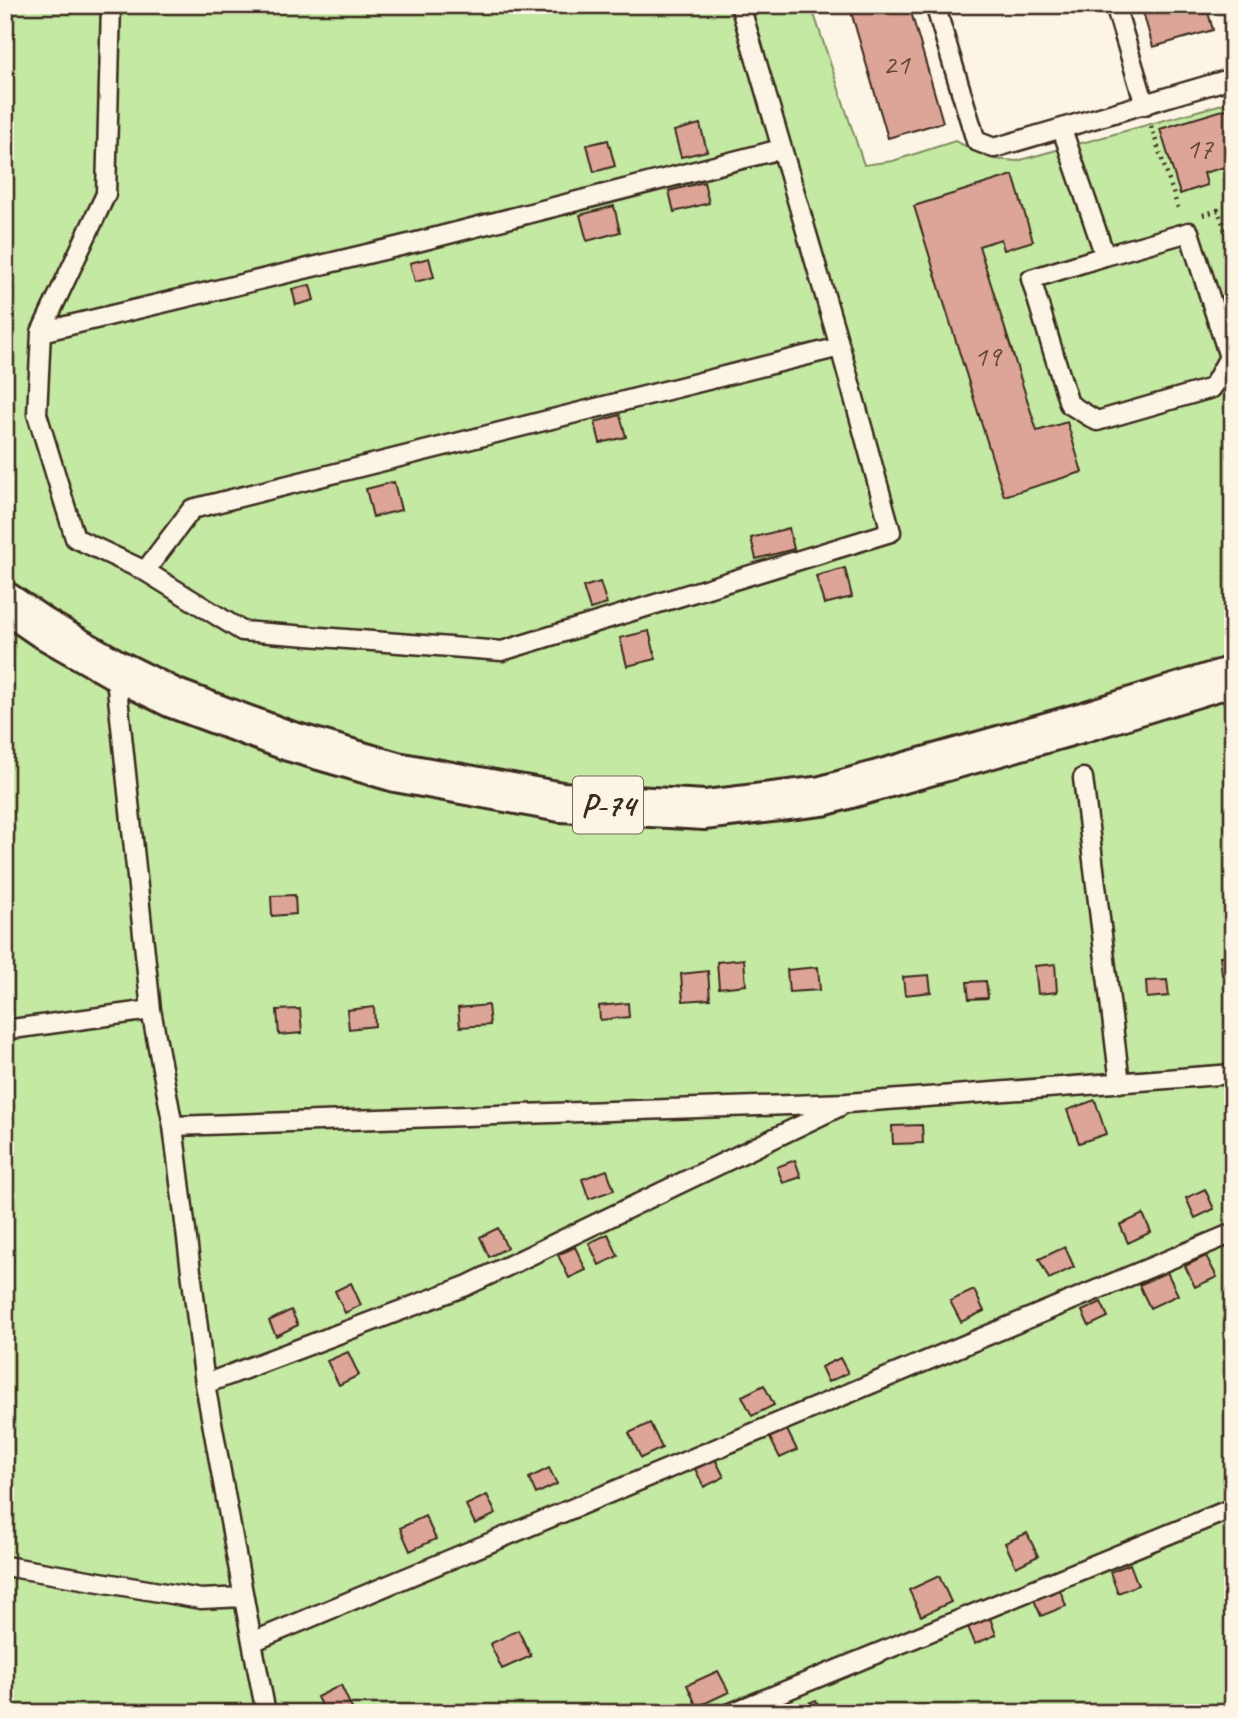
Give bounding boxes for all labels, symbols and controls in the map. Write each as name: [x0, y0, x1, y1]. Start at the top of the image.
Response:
house number: 21: [883, 45, 911, 83]
house number: 17: [1186, 129, 1214, 167]
house number: 19: [974, 337, 1003, 375]
road number: Р-74: [573, 776, 643, 834]

